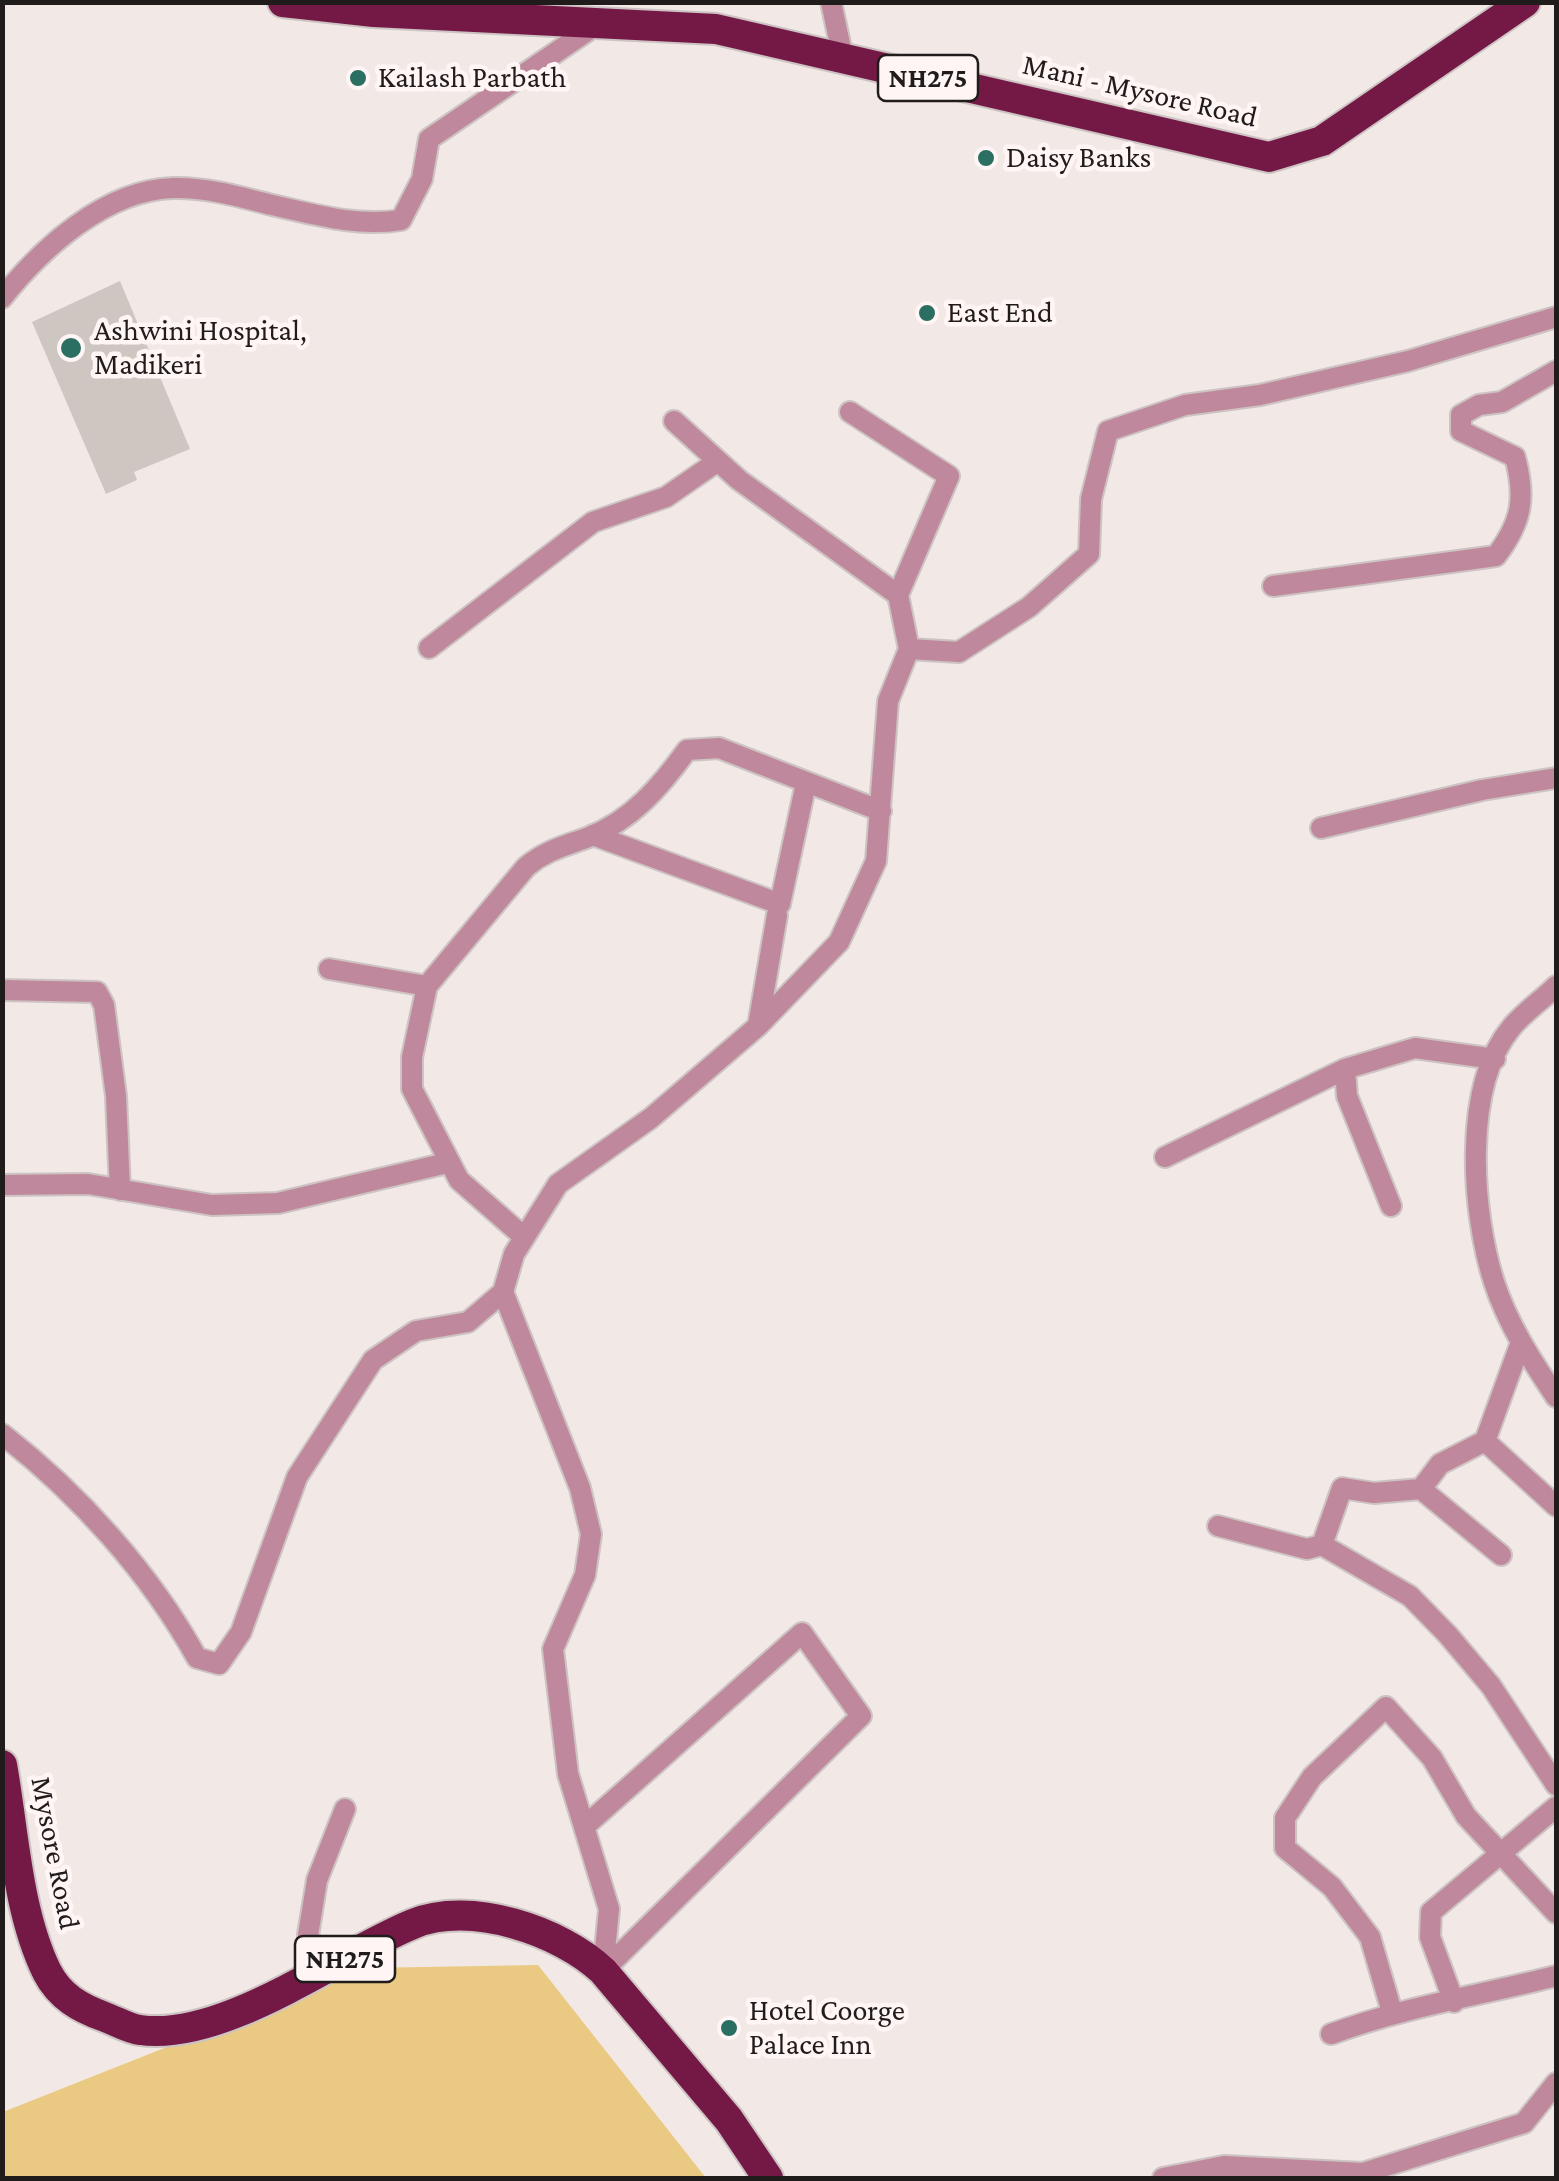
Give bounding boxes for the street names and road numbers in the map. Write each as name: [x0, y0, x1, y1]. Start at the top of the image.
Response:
street label: Mani - Mysore Road: [1019, 46, 1261, 136]
road number: NH275: [878, 55, 978, 101]
street label: Mysore Road: [23, 1774, 87, 1932]
road number: NH275: [295, 1936, 395, 1982]

